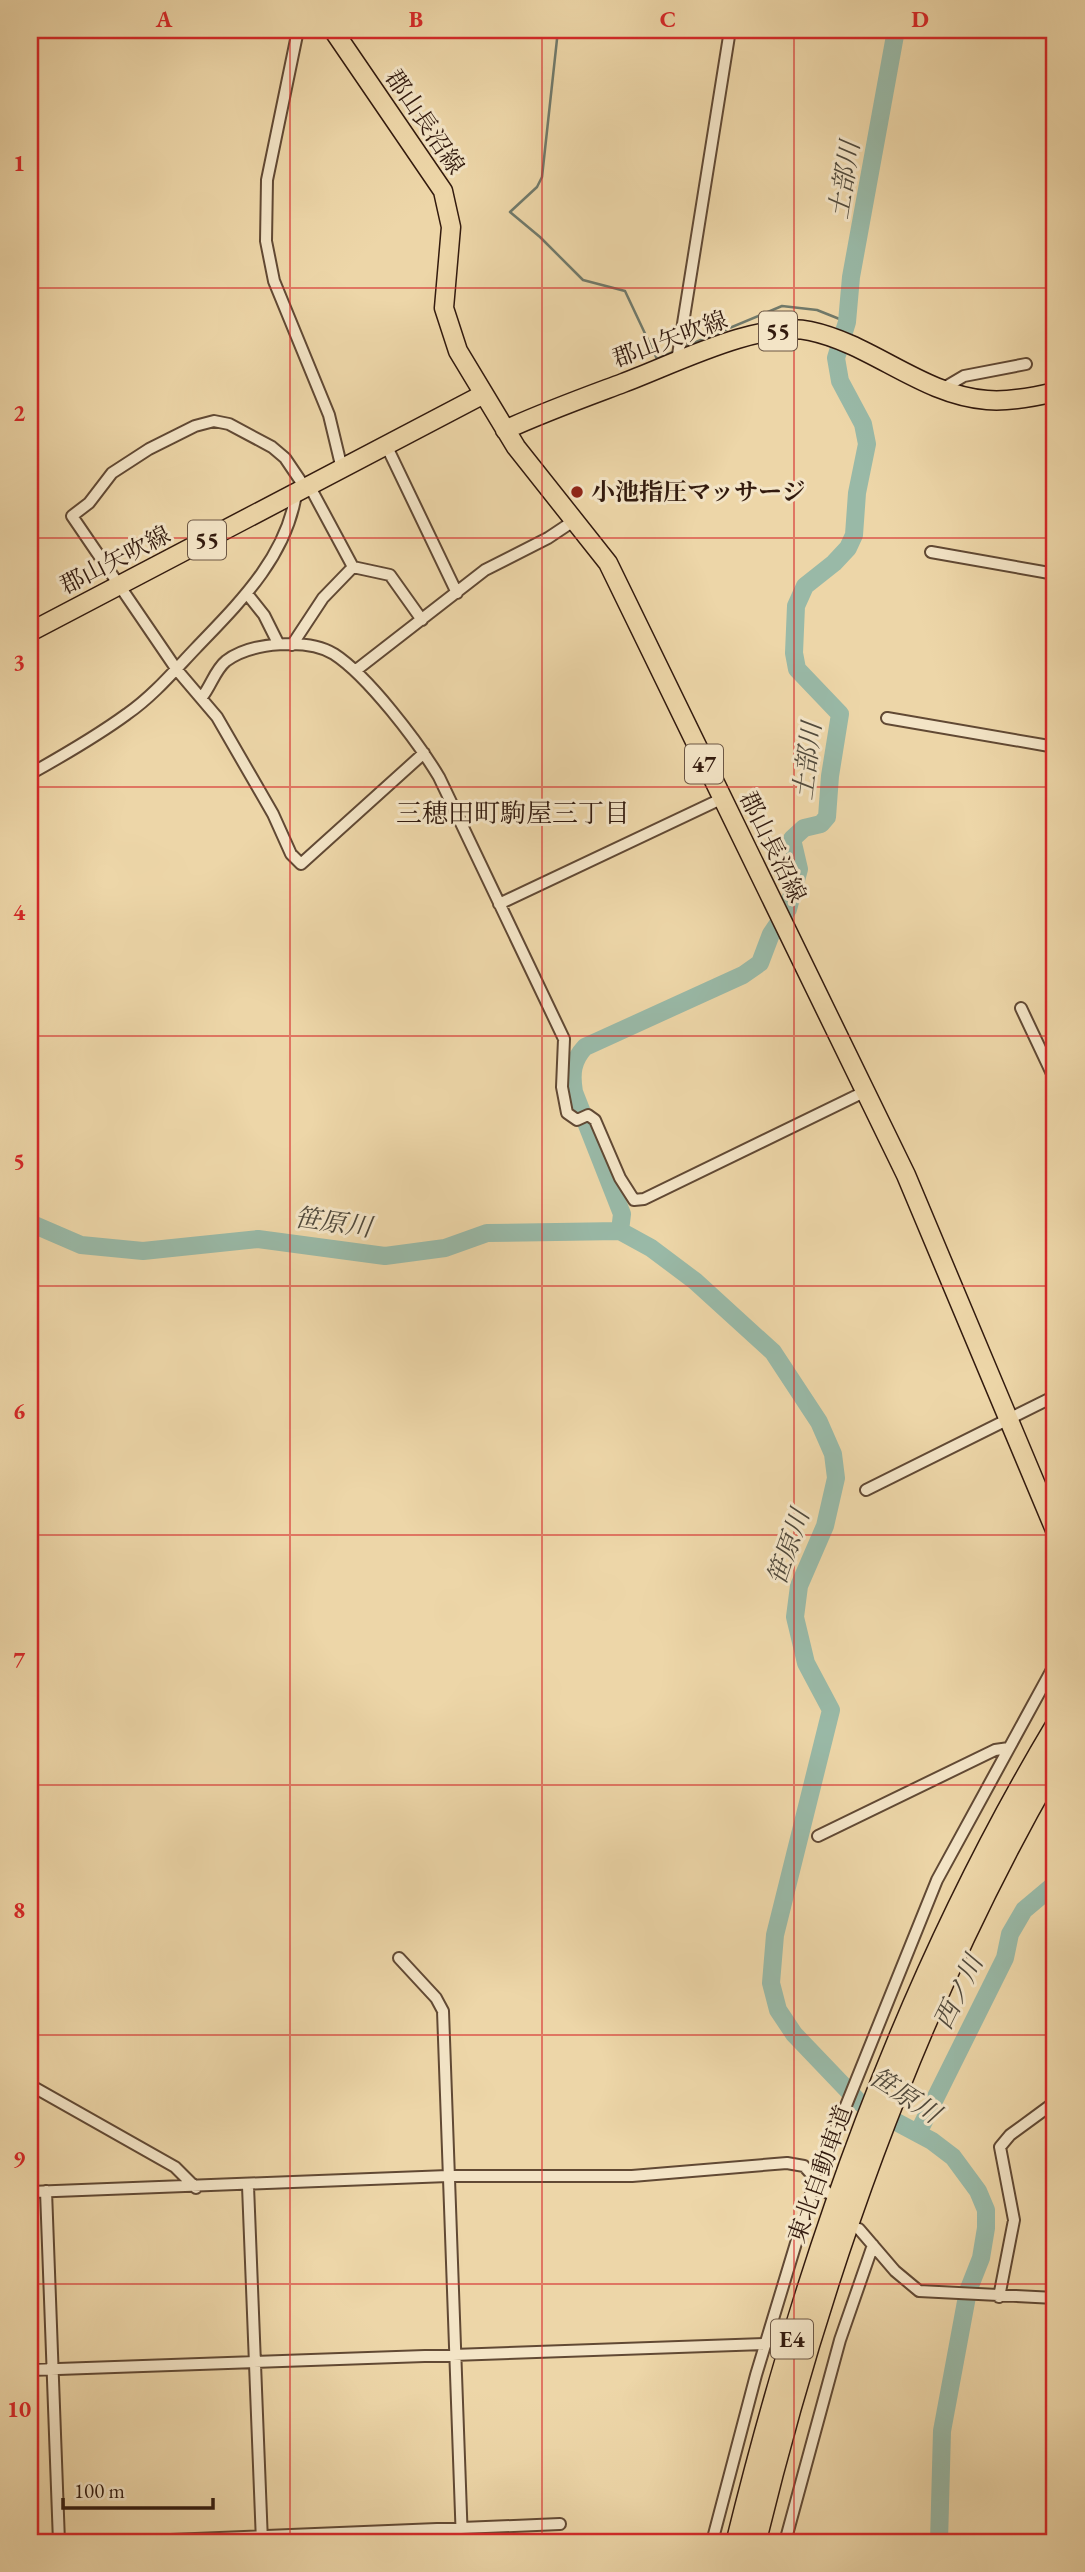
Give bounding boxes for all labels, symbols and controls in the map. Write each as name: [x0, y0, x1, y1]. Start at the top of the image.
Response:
text: A: [155, 4, 173, 34]
text: B: [409, 4, 423, 34]
text: C: [660, 4, 676, 34]
text: D: [911, 4, 929, 34]
street label: 郡山長沼線: [379, 63, 472, 180]
water label: 土部川: [821, 136, 867, 221]
text: 1: [13, 148, 25, 178]
street label: 郡山矢吹線: [608, 303, 732, 374]
road number: 55: [759, 312, 797, 350]
text: 2: [13, 398, 25, 428]
place label: 小池指圧マッサージ: [591, 476, 806, 507]
marker: 小池指圧マッサージ: [569, 484, 585, 500]
street label: 郡山矢吹線: [54, 519, 175, 601]
road number: 55: [188, 520, 226, 560]
text: 3: [13, 647, 25, 677]
water label: 土部川: [785, 717, 829, 802]
road number: 47: [685, 744, 723, 784]
street label: 郡山長沼線: [733, 786, 814, 908]
district label: 三穂田町駒屋三丁目: [396, 796, 630, 830]
text: 4: [13, 897, 26, 927]
text: 5: [13, 1146, 25, 1176]
water label: 笹原川: [292, 1200, 377, 1245]
text: 6: [13, 1396, 25, 1426]
water label: 笹原川: [759, 1502, 818, 1589]
text: 7: [13, 1645, 26, 1675]
text: 8: [13, 1895, 25, 1925]
water label: 西ノ川: [926, 1947, 992, 2035]
water label: 笹原川: [863, 2059, 949, 2132]
street label: 東北自動車道: [780, 2101, 859, 2247]
text: 9: [13, 2144, 25, 2174]
road number: E4: [771, 2320, 813, 2358]
text: 10: [7, 2394, 31, 2424]
scale bar: [63, 2467, 214, 2511]
text: 100 m: [74, 2477, 125, 2504]

